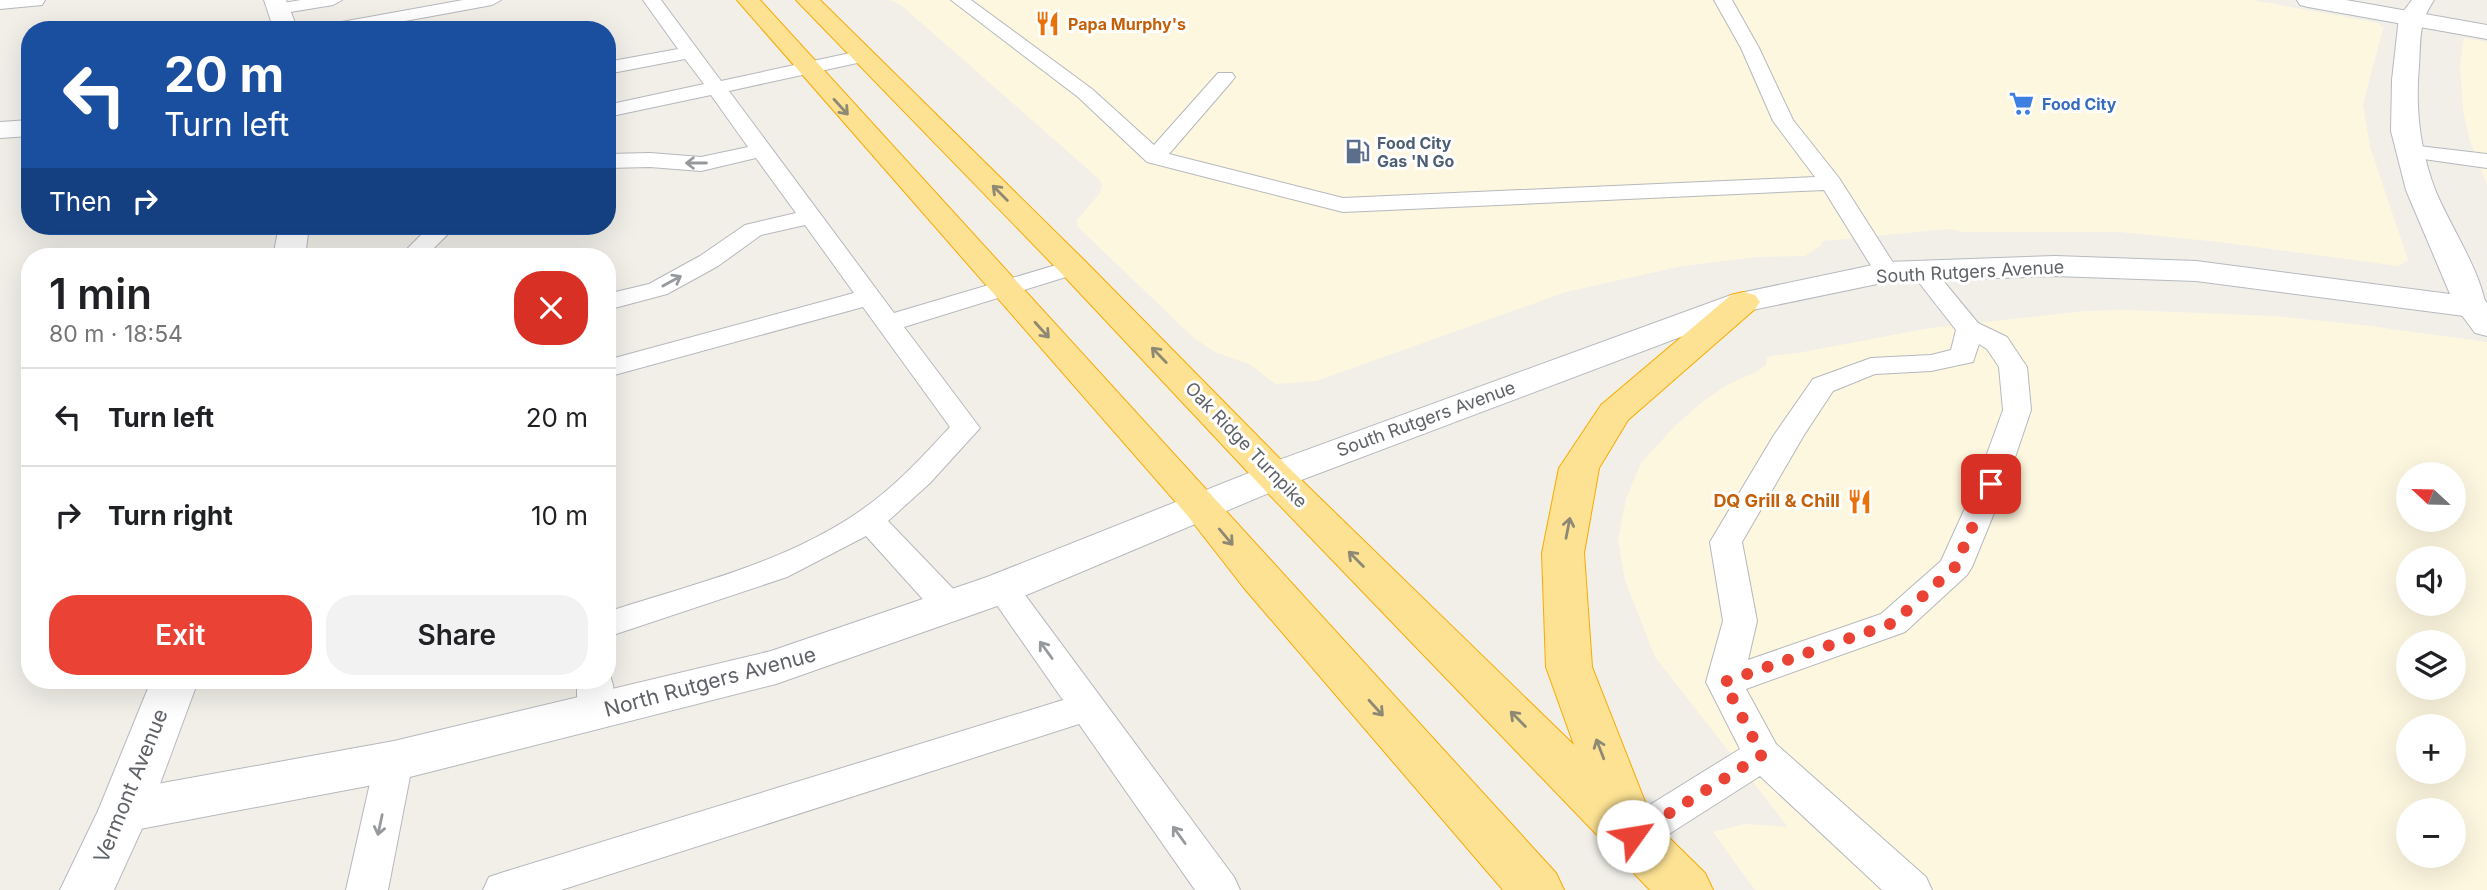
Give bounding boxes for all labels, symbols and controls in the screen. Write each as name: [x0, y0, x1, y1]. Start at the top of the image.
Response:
restaurant icon: Papa Murphy's: [1034, 10, 1062, 38]
place label: Papa Murphy's: [1068, 14, 1186, 34]
text: 20 m: [164, 45, 284, 104]
icon: left: [49, 49, 140, 140]
supermarket icon: Food City: [2008, 90, 2036, 118]
place label: Food City: [2042, 94, 2117, 114]
one-way arrow: [832, 98, 849, 115]
text: Turn left: [164, 105, 289, 144]
place label: Food City Gas 'N Go: [1377, 133, 1454, 171]
fuel station icon: Food City Gas 'N Go: [1343, 138, 1371, 166]
one-way arrow: [684, 156, 707, 170]
icon: right: [126, 182, 164, 220]
one-way arrow: [991, 184, 1008, 201]
text: Then: [49, 186, 112, 217]
street label: South Rutgers Avenue: [1875, 256, 2065, 287]
text: 1 min: [49, 268, 152, 319]
button: close: [514, 271, 588, 345]
one-way arrow: [661, 274, 682, 287]
text: 80 m · 18:54: [49, 320, 183, 348]
one-way arrow: [1034, 321, 1050, 339]
one-way arrow: [1151, 347, 1168, 364]
street label: South Rutgers Avenue: [1334, 376, 1518, 461]
street label: Oak Ridge Turnpike: [1181, 378, 1312, 512]
icon: left: [49, 398, 87, 436]
text: Turn left: [108, 402, 214, 433]
text: 20 m: [526, 402, 588, 433]
pin: [1961, 454, 2021, 514]
north arrow: [2396, 462, 2466, 532]
map controls: [2396, 462, 2466, 868]
icon: arrive: [1972, 465, 2010, 503]
restaurant icon: DQ Grill & Chill: [1846, 487, 1874, 515]
place label: DQ Grill & Chill: [1713, 490, 1840, 511]
icon: right: [49, 496, 87, 534]
text: Turn right: [108, 500, 233, 531]
text: 10 m: [531, 500, 588, 531]
one-way arrow: [1562, 517, 1575, 540]
one-way arrow: [1218, 528, 1234, 546]
button: sound: [2396, 546, 2466, 616]
one-way arrow: [1348, 551, 1365, 568]
button: Exit: [49, 595, 312, 675]
button: Share: [326, 595, 588, 675]
button: layers: [2396, 630, 2466, 700]
street label: North Rutgers Avenue: [601, 641, 819, 722]
one-way arrow: [1039, 641, 1053, 660]
one-way arrow: [1368, 699, 1384, 717]
street label: Vermont Avenue: [88, 705, 173, 866]
one-way arrow: [1510, 711, 1527, 728]
button: +: [2396, 714, 2466, 784]
one-way arrow: [1592, 739, 1605, 761]
button: −: [2396, 798, 2466, 868]
position arrow: [1596, 799, 1670, 873]
one-way arrow: [373, 813, 387, 836]
one-way arrow: [1172, 826, 1186, 845]

